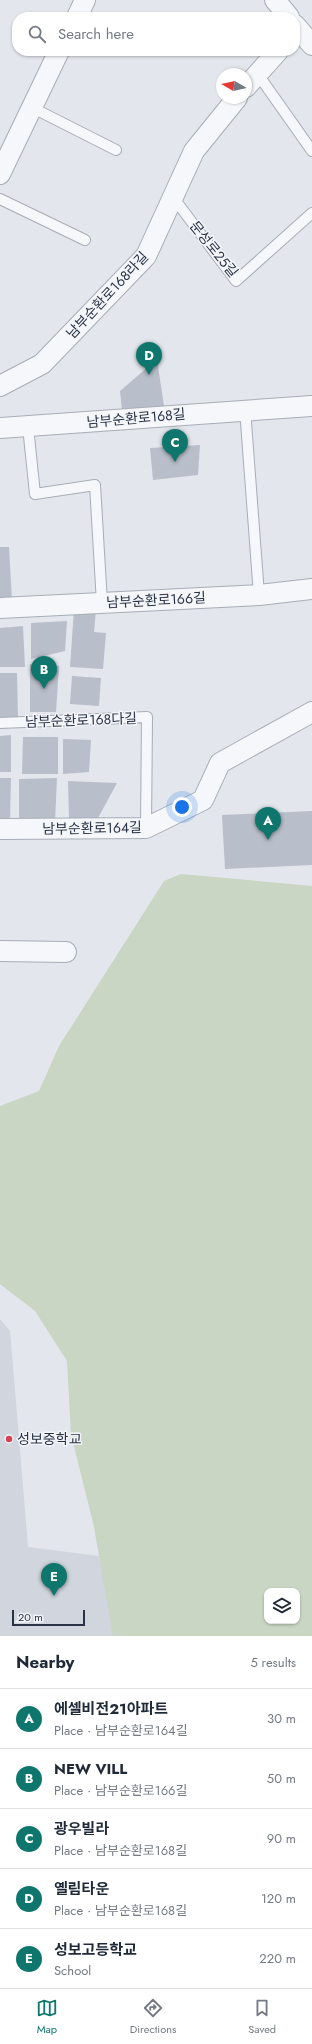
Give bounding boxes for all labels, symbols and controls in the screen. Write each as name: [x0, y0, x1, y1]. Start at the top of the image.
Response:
search box: [12, 12, 300, 56]
icon: search: [26, 23, 48, 45]
text: Search here: [58, 23, 134, 45]
north arrow: [216, 68, 252, 104]
street label: 문성로25길: [185, 217, 243, 281]
street label: 남부순환로168라길: [61, 247, 153, 343]
pin: D: [136, 342, 162, 375]
street label: 남부순환로168길: [86, 404, 186, 432]
pin: C: [162, 429, 188, 462]
street label: 남부순환로166길: [106, 587, 206, 613]
pin: B: [31, 656, 57, 689]
street label: 남부순환로168다길: [25, 708, 137, 732]
your location: [172, 797, 192, 817]
pin: A: [255, 807, 281, 840]
street label: 남부순환로164길: [42, 817, 142, 839]
place label: 성보중학교: [17, 1429, 82, 1449]
marker: 성보중학교: [4, 1434, 14, 1444]
pin: E: [41, 1563, 67, 1596]
map controls: [264, 1588, 300, 1624]
button: layers: [264, 1588, 300, 1624]
scale bar: [12, 1608, 85, 1627]
text: 20 m: [18, 1609, 43, 1625]
text: Nearby: [16, 1650, 74, 1674]
text: 5 results: [250, 1653, 296, 1672]
text: 에셀비전21아파트: [54, 1698, 168, 1720]
text: A: [24, 1709, 34, 1728]
text: 30 m: [267, 1709, 296, 1728]
text: Place · 남부순환로164길: [54, 1721, 188, 1740]
text: NEW VILL: [54, 1758, 127, 1780]
text: B: [25, 1769, 33, 1788]
text: 50 m: [267, 1769, 296, 1788]
text: Place · 남부순환로166길: [54, 1781, 188, 1800]
text: 광우빌라: [54, 1818, 109, 1840]
text: C: [24, 1829, 34, 1848]
text: 90 m: [267, 1829, 296, 1848]
text: Place · 남부순환로168길: [54, 1841, 187, 1860]
text: 옐림타운: [54, 1878, 109, 1900]
text: D: [24, 1889, 34, 1908]
text: 120 m: [261, 1889, 296, 1908]
text: Place · 남부순환로168길: [54, 1901, 187, 1920]
text: 성보고등학교: [54, 1939, 137, 1961]
text: E: [25, 1949, 33, 1968]
text: 220 m: [259, 1949, 296, 1968]
text: School: [54, 1961, 91, 1980]
tab: Map: [36, 1997, 58, 2037]
tab: Directions: [130, 1997, 176, 2037]
tab: Saved: [248, 1997, 276, 2037]

